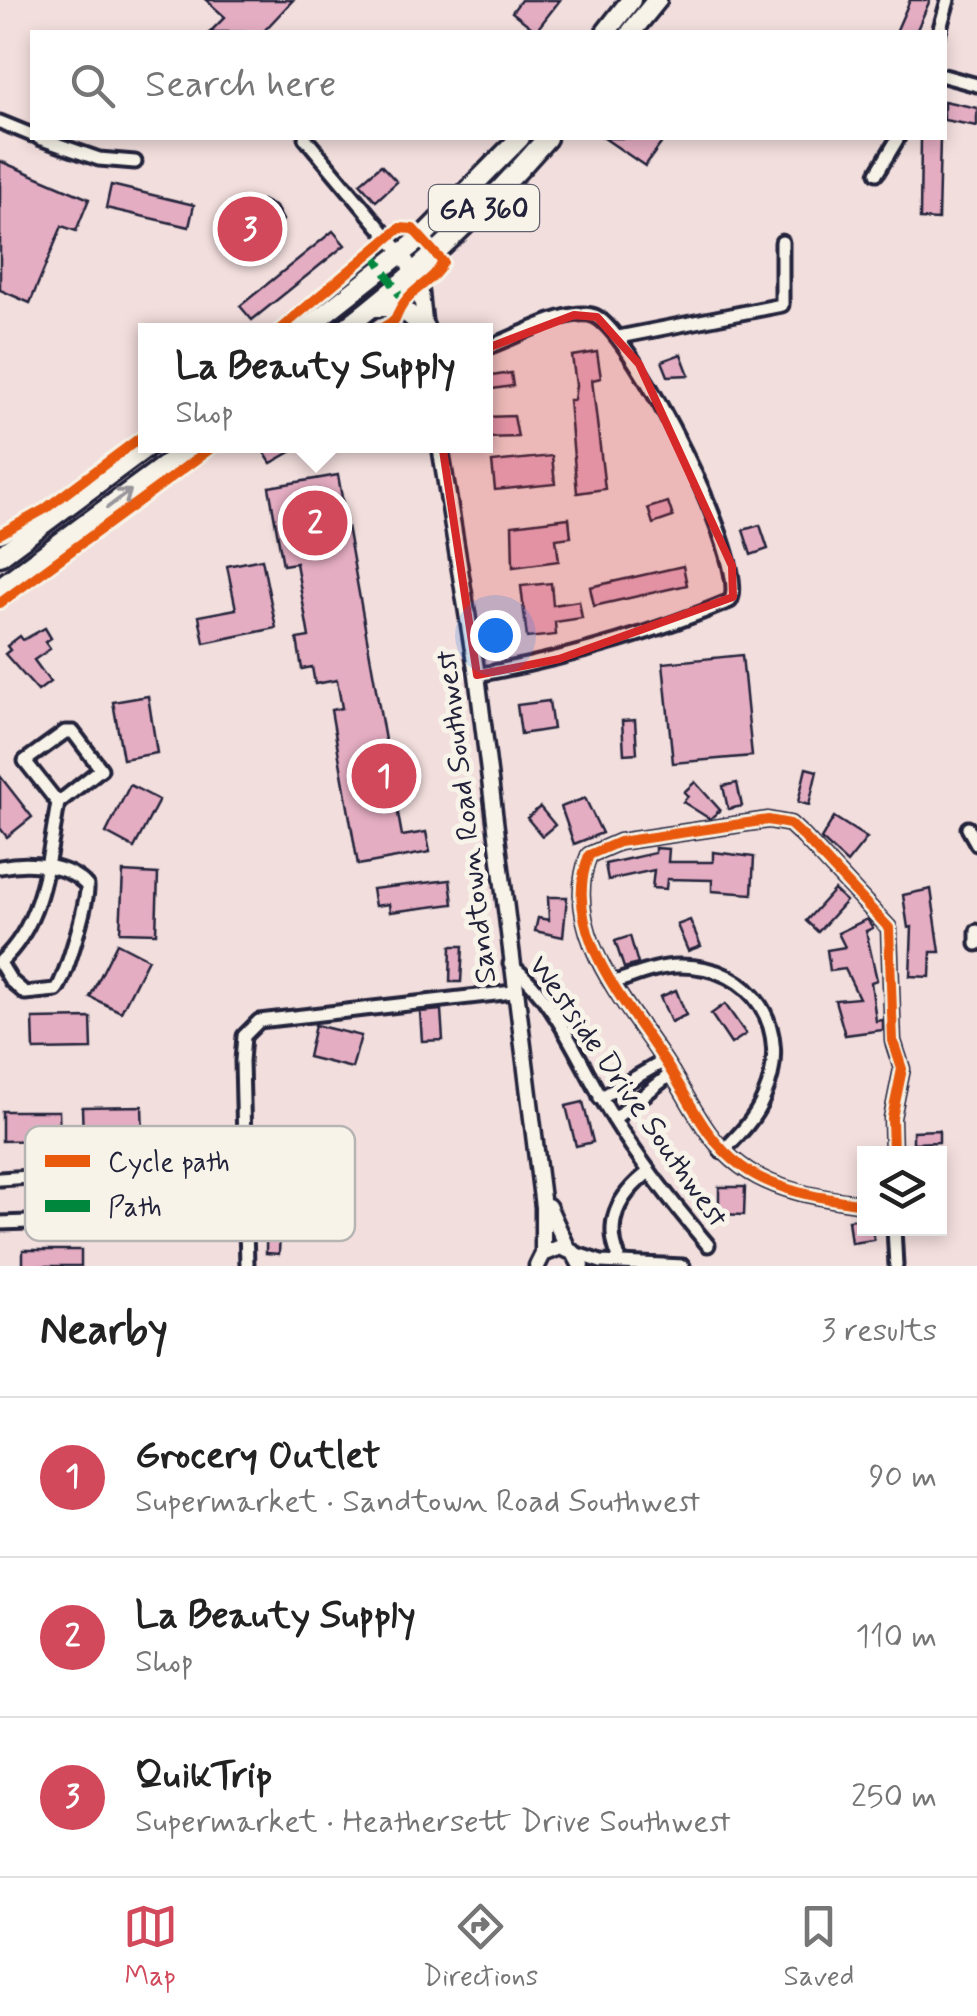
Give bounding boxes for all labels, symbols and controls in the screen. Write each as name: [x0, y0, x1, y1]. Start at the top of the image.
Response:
search box: [30, 30, 947, 140]
icon: search: [65, 58, 120, 113]
text: Search here: [145, 61, 336, 110]
road number: GA 360: [429, 185, 539, 231]
pin: 3: [218, 192, 282, 266]
popup: [138, 323, 493, 453]
text: La Beauty Supply: [175, 343, 456, 392]
text: Shop: [175, 392, 234, 434]
pin: 2: [282, 486, 348, 560]
one-way arrow: [105, 488, 132, 509]
your location: [470, 610, 521, 661]
street label: Sandtown Road Southwest: [427, 648, 506, 986]
pin: 1: [352, 738, 416, 814]
street label: Westside Drive Southwest: [519, 948, 737, 1236]
legend: [25, 1126, 355, 1241]
text: Cycle path: [108, 1145, 230, 1182]
map controls: [857, 1146, 947, 1236]
button: layers: [857, 1146, 947, 1236]
text: Path: [108, 1190, 162, 1227]
text: Nearby: [40, 1304, 168, 1359]
text: 3 results: [821, 1310, 937, 1352]
text: Grocery Outlet: [135, 1432, 380, 1481]
text: 1: [65, 1456, 80, 1498]
text: 90 m: [869, 1456, 937, 1498]
text: Supermarket · Sandtown Road Southwest: [135, 1481, 700, 1523]
text: La Beauty Supply: [135, 1592, 416, 1641]
text: 2: [65, 1616, 80, 1658]
text: 110 m: [856, 1616, 937, 1658]
text: Shop: [135, 1641, 194, 1683]
text: QuikTrip: [135, 1752, 272, 1801]
text: 3: [65, 1776, 80, 1818]
text: 250 m: [851, 1776, 937, 1818]
text: Supermarket · Heathersett Drive Southwest: [135, 1801, 731, 1843]
tab: Map: [123, 1899, 178, 1996]
tab: Directions: [423, 1899, 538, 1996]
tab: Saved: [784, 1899, 854, 1996]

